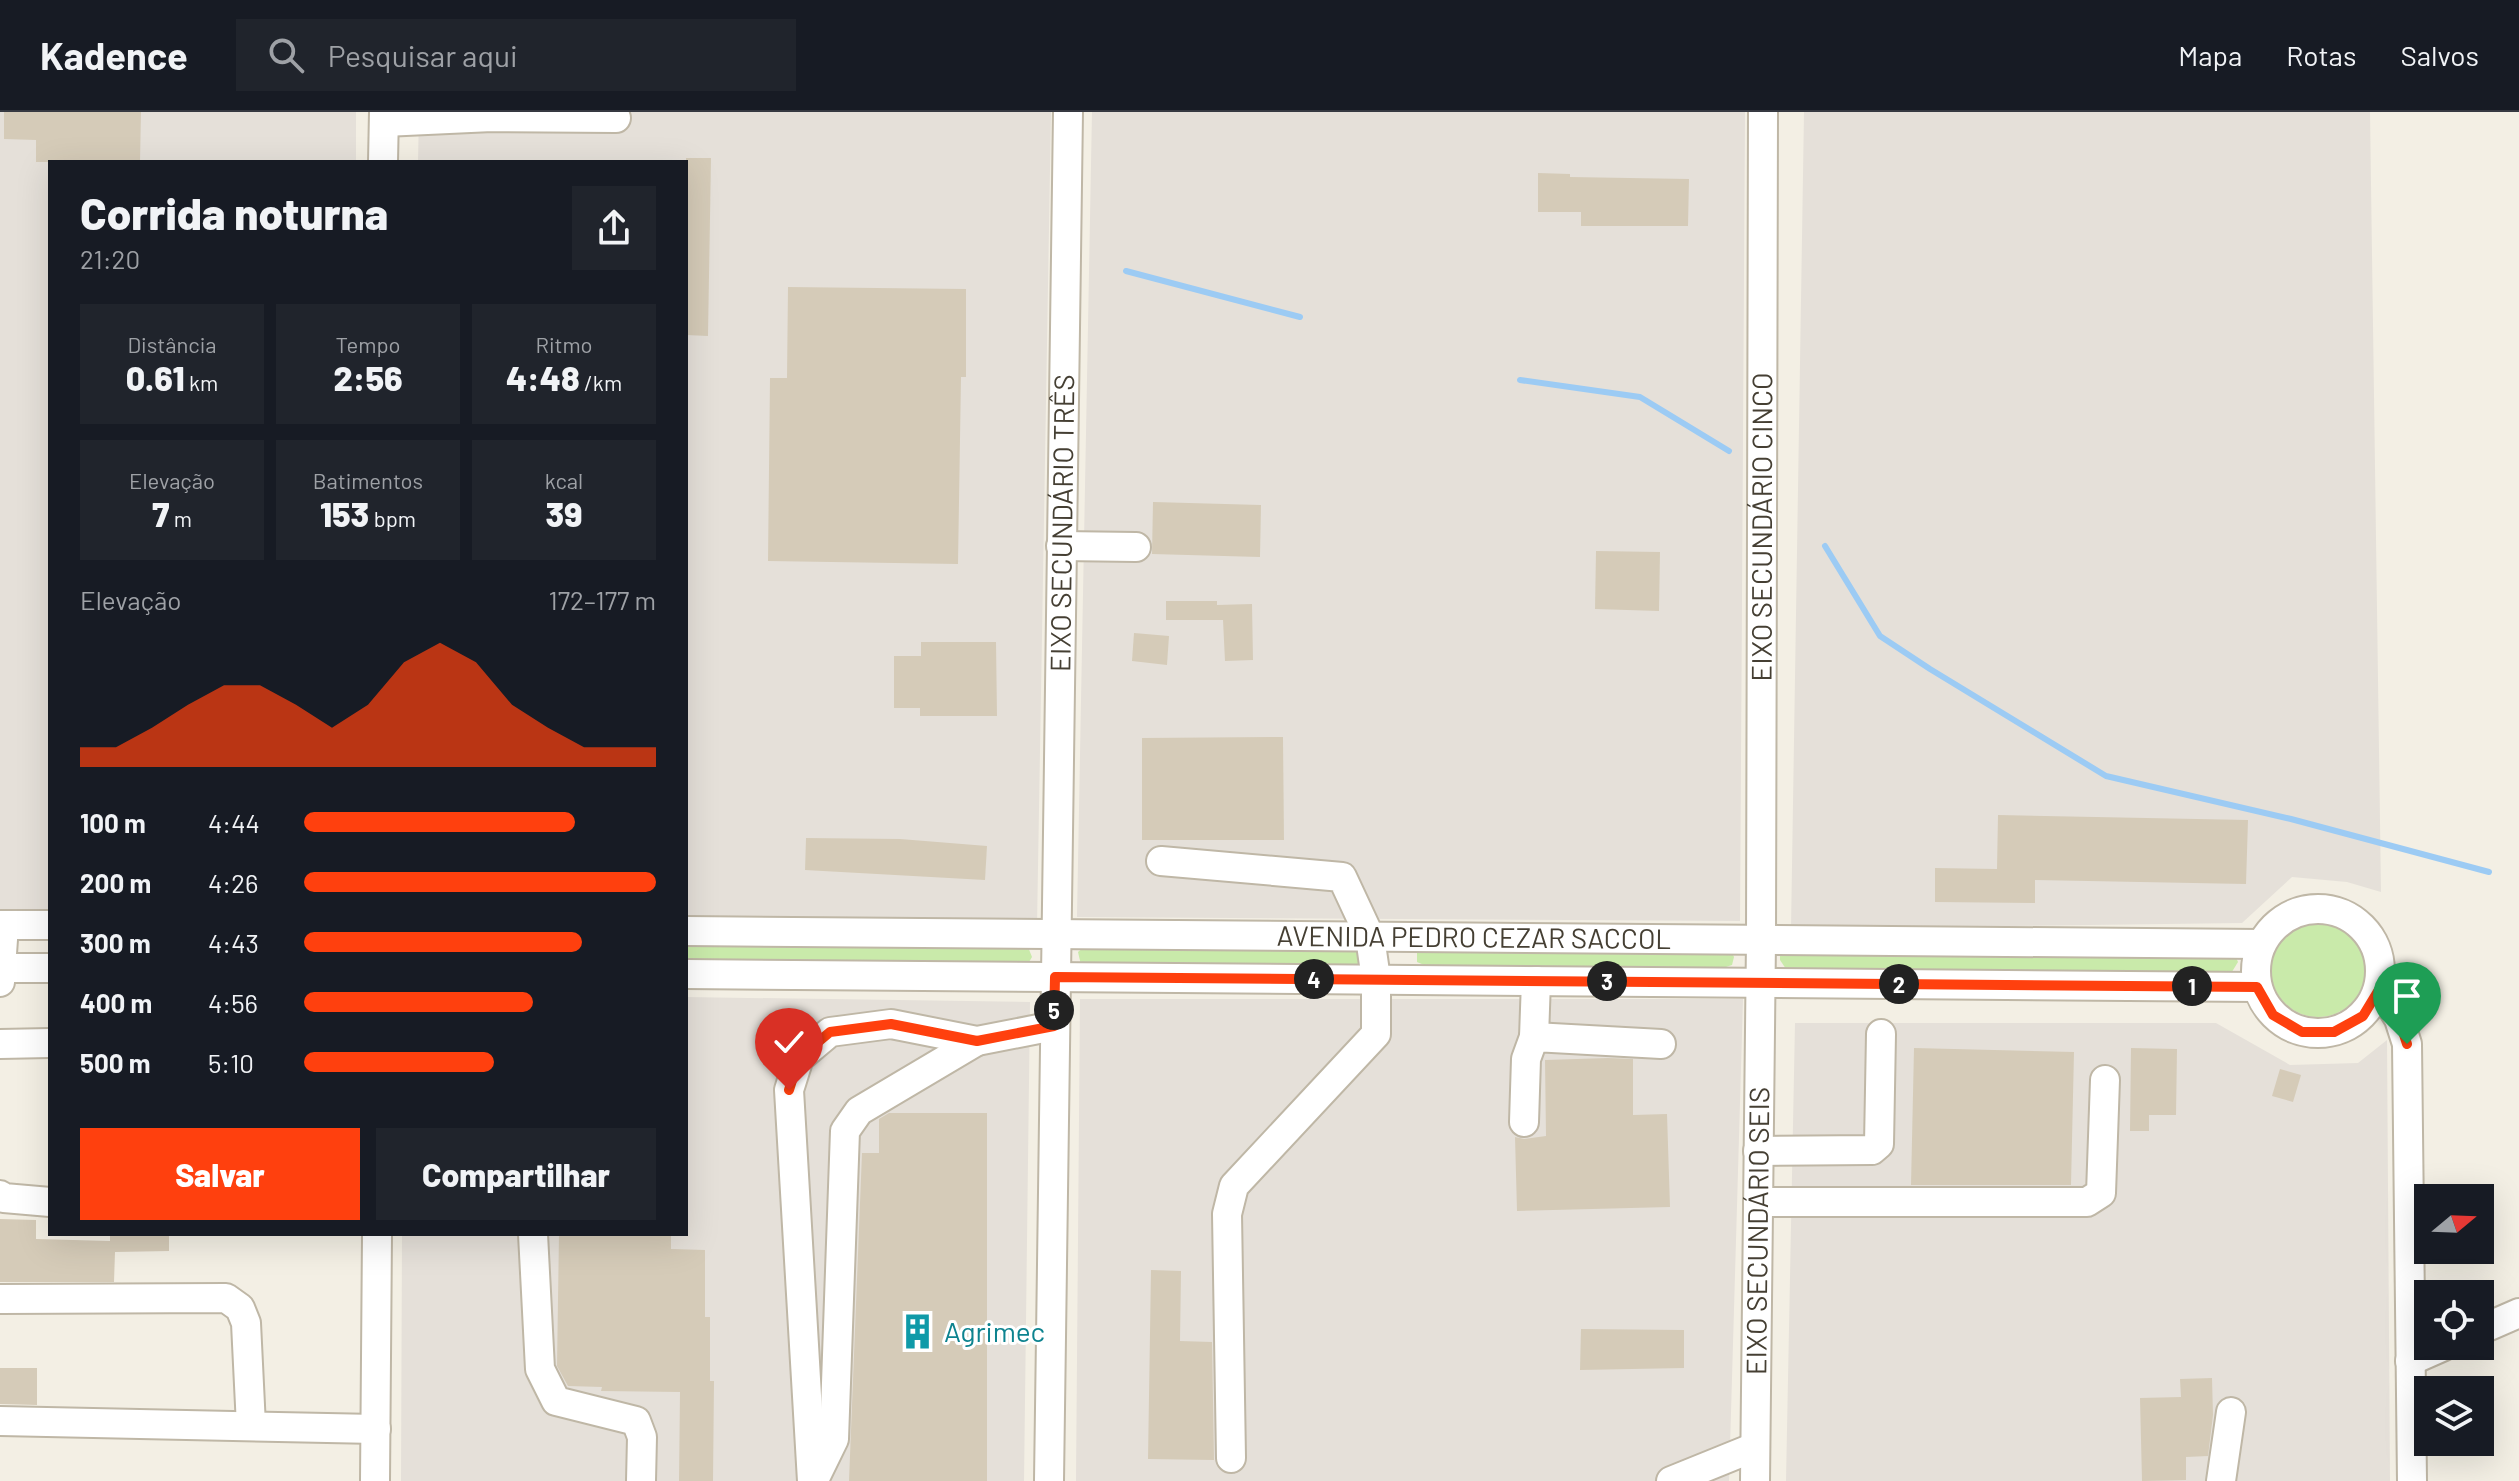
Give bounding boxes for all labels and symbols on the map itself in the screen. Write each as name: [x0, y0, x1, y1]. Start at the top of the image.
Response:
street label: EIXO SECUNDÁRIO CINCO: [1744, 372, 1778, 682]
street label: EIXO SECUNDÁRIO TRÊS: [1042, 374, 1080, 672]
street label: AVENIDA PEDRO CEZAR SACCOL: [1277, 918, 1671, 955]
pin: 4: [1294, 959, 1334, 999]
pin: 3: [1587, 961, 1627, 1001]
pin: [2373, 962, 2441, 1044]
pin: 2: [1879, 964, 1919, 1004]
pin: 1: [2172, 966, 2212, 1006]
pin: 5: [1034, 990, 1074, 1030]
pin: [755, 1008, 823, 1090]
street label: EIXO SECUNDÁRIO SEIS: [1738, 1087, 1775, 1375]
north arrow: [2414, 1184, 2494, 1264]
building icon: Agrimec: [899, 1313, 937, 1351]
place label: Agrimec: [944, 1314, 1045, 1348]

